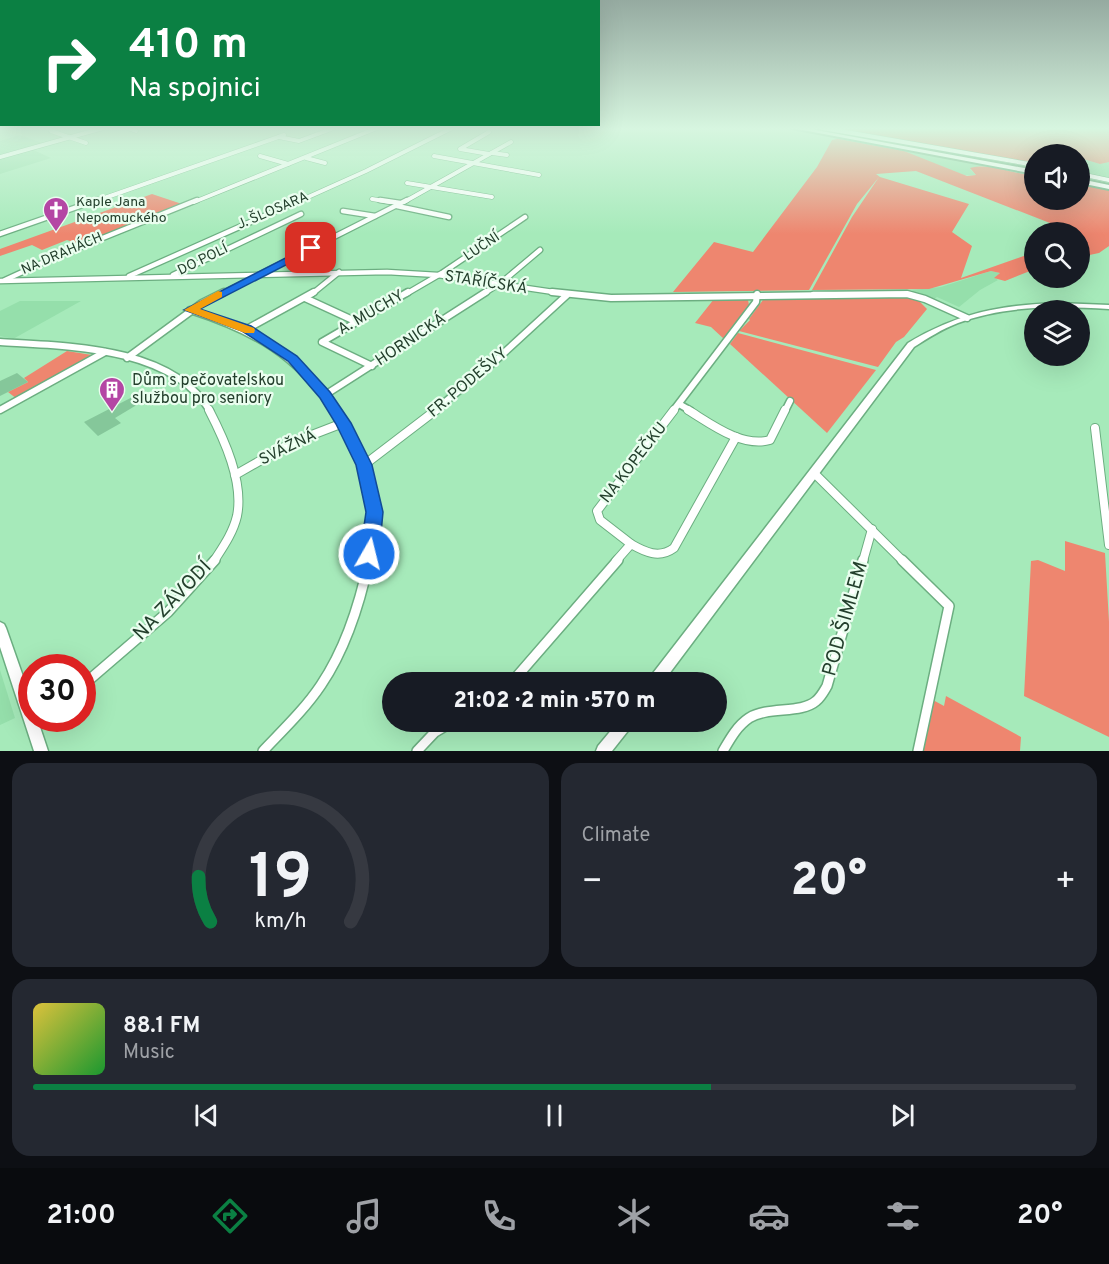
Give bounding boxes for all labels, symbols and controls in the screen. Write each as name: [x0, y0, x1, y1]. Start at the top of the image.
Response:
text: 410 m: [129, 20, 248, 73]
icon: right: [30, 24, 108, 102]
text: Na spojnici: [129, 72, 261, 106]
map controls: [1024, 144, 1090, 366]
button: sound: [1024, 144, 1090, 210]
street label: J. ŠLOSARA: [234, 187, 311, 234]
place label: Kaple Jana Nepomuckého: [76, 194, 167, 227]
church icon: Kaple Jana Nepomuckého: [41, 195, 71, 233]
pin: [285, 222, 336, 273]
button: search: [1024, 222, 1090, 288]
street label: LUČNÍ: [460, 227, 504, 265]
street label: NA DRAHÁCH: [18, 228, 105, 279]
icon: arrive: [294, 231, 327, 264]
street label: DO POLÍ: [175, 239, 232, 279]
street label: STAŘÍČSKÁ: [443, 265, 529, 299]
street label: A. MUCHY: [334, 286, 408, 340]
button: layers: [1024, 300, 1090, 366]
street label: HORNICKÁ: [371, 307, 450, 371]
street label: FR. PODEŠVY: [423, 342, 512, 422]
place label: Dům s pečovatelskou službou pro seniory: [132, 371, 284, 409]
building icon: Dům s pečovatelskou službou pro seniory: [97, 375, 127, 413]
street label: NA KOPEČKU: [595, 417, 672, 507]
street label: SVÁŽNÁ: [255, 424, 320, 470]
position arrow: [337, 522, 401, 586]
street label: NA ZÁVODÍ: [127, 552, 220, 647]
street label: POD ŠIMLEM: [815, 558, 875, 679]
speed limit sign: 30: [18, 654, 96, 732]
text: 21:02 · 2 min · 570 m: [454, 688, 655, 715]
text: Climate: [582, 823, 650, 849]
text: 19: [249, 841, 312, 920]
text: 20°: [791, 854, 867, 911]
text: −: [582, 862, 603, 904]
text: +: [1055, 862, 1076, 904]
text: km/h: [254, 908, 306, 935]
text: 88.1 FM: [123, 1013, 200, 1040]
text: Music: [123, 1040, 175, 1066]
icon: previous: [190, 1099, 223, 1132]
icon: pause: [538, 1099, 571, 1132]
icon: next: [886, 1099, 919, 1132]
icon: directions: [209, 1195, 251, 1237]
icon: music: [343, 1195, 385, 1237]
icon: phone: [478, 1195, 520, 1237]
icon: climate: [613, 1195, 655, 1237]
icon: car: [748, 1195, 790, 1237]
icon: filters: [882, 1195, 924, 1237]
text: 21:00: [46, 1199, 116, 1233]
text: 20°: [1017, 1199, 1063, 1233]

